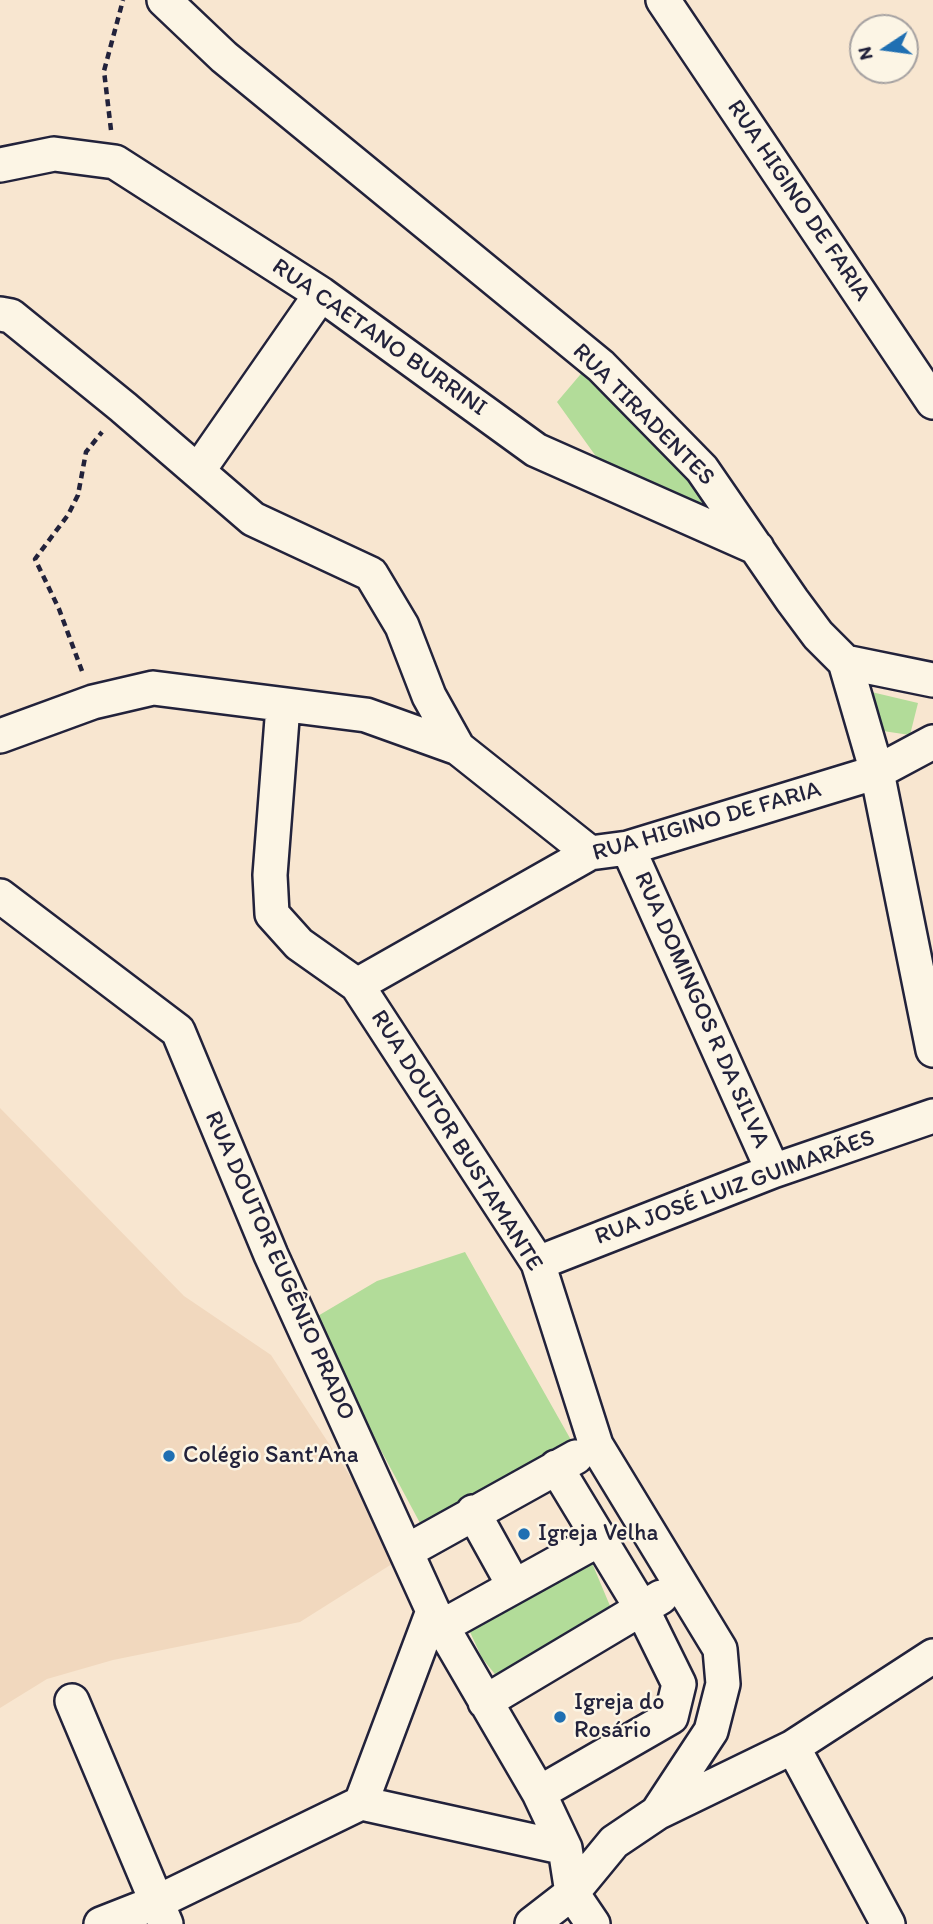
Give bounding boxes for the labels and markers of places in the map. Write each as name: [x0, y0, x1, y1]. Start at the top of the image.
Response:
place label: Colégio Sant'Ana: [183, 1442, 359, 1470]
marker: Colégio Sant'Ana: [161, 1448, 177, 1464]
place label: Igreja Velha: [538, 1520, 658, 1548]
marker: Igreja Velha: [516, 1526, 532, 1542]
place label: Igreja do Rosário: [574, 1689, 664, 1745]
marker: Igreja do Rosário: [552, 1709, 568, 1725]

